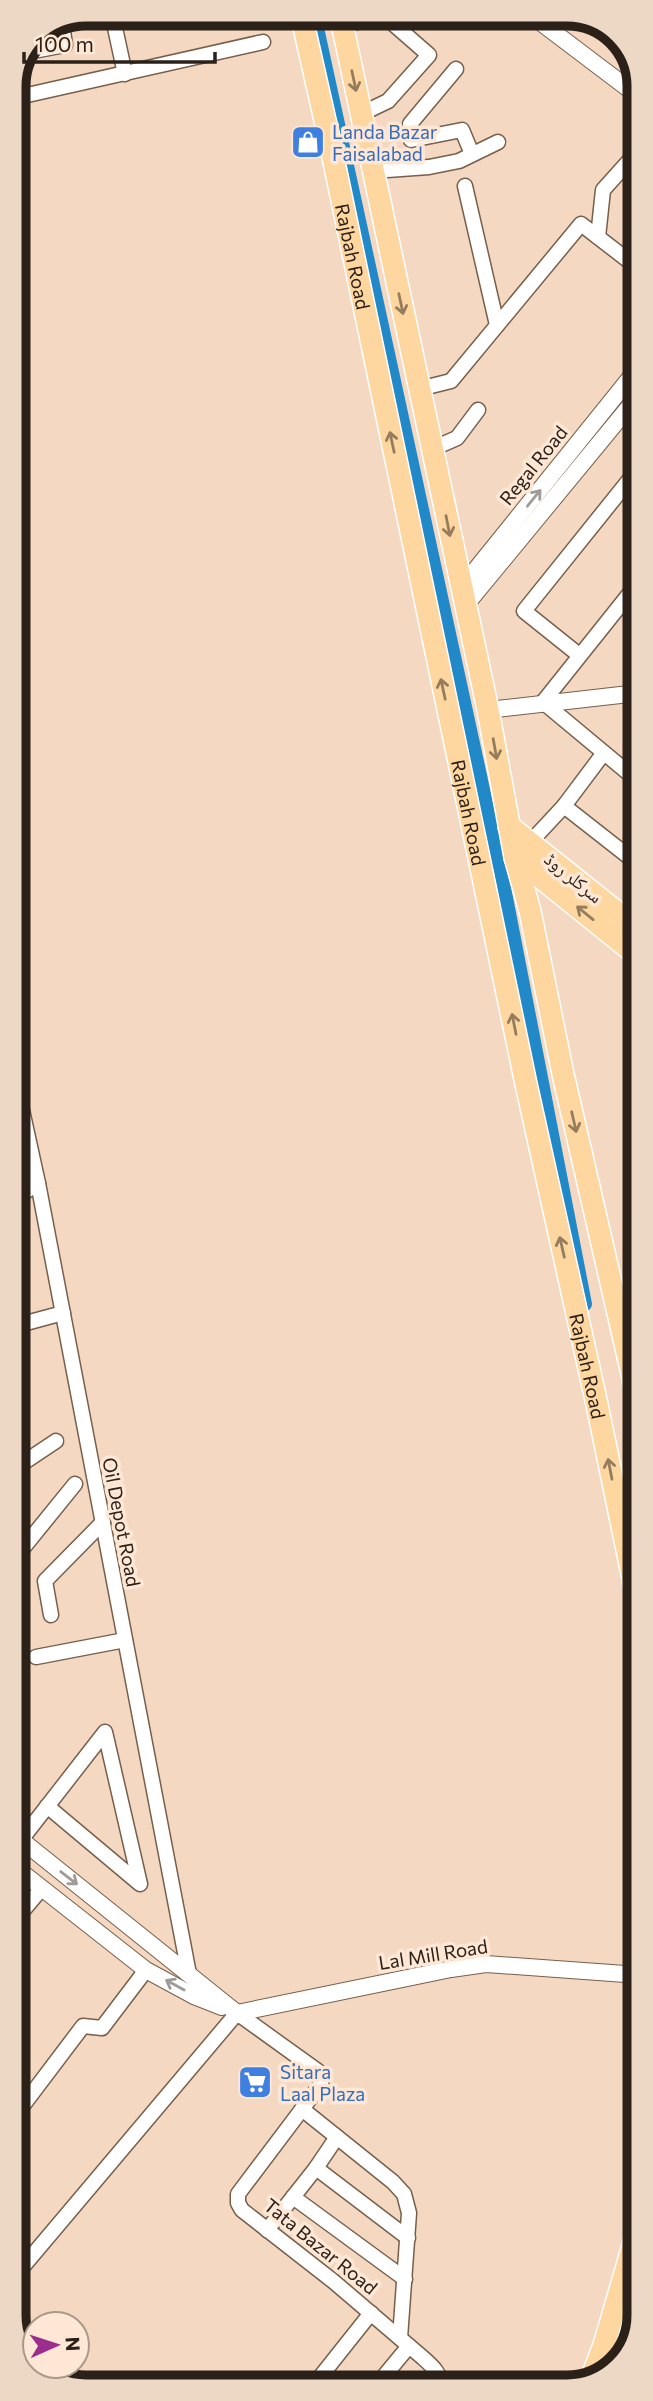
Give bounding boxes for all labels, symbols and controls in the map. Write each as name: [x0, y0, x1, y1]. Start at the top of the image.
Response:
scale bar: [24, 21, 215, 65]
text: 100 m: [35, 31, 94, 56]
one-way arrow: [348, 69, 362, 92]
place label: Landa Bazar Faisalabad: [332, 120, 438, 165]
shop icon: Landa Bazar Faisalabad: [289, 123, 327, 161]
street label: Rajbah Road: [331, 201, 376, 311]
one-way arrow: [395, 292, 409, 315]
street label: Regal Road: [494, 421, 572, 509]
one-way arrow: [385, 431, 399, 454]
one-way arrow: [526, 489, 541, 507]
one-way arrow: [441, 514, 455, 537]
one-way arrow: [436, 678, 450, 701]
one-way arrow: [489, 737, 502, 760]
street label: Rajbah Road: [447, 757, 492, 867]
street label: سرکلر روڈ: [540, 847, 608, 908]
one-way arrow: [576, 905, 594, 921]
one-way arrow: [507, 1013, 521, 1036]
one-way arrow: [568, 1110, 581, 1133]
one-way arrow: [555, 1236, 569, 1259]
street label: Rajbah Road: [566, 1311, 611, 1421]
street label: Oil Depot Road: [98, 1455, 146, 1589]
one-way arrow: [603, 1458, 617, 1481]
one-way arrow: [59, 1870, 77, 1885]
street label: Lal Mill Road: [377, 1934, 489, 1974]
one-way arrow: [166, 1978, 186, 1992]
place label: Sitara Laal Plaza: [280, 2060, 365, 2105]
supermarket icon: Sitara Laal Plaza: [236, 2063, 274, 2101]
street label: Tata Bazar Road: [260, 2193, 382, 2299]
north arrow: [21, 2310, 91, 2380]
text: N: [62, 2336, 85, 2352]

